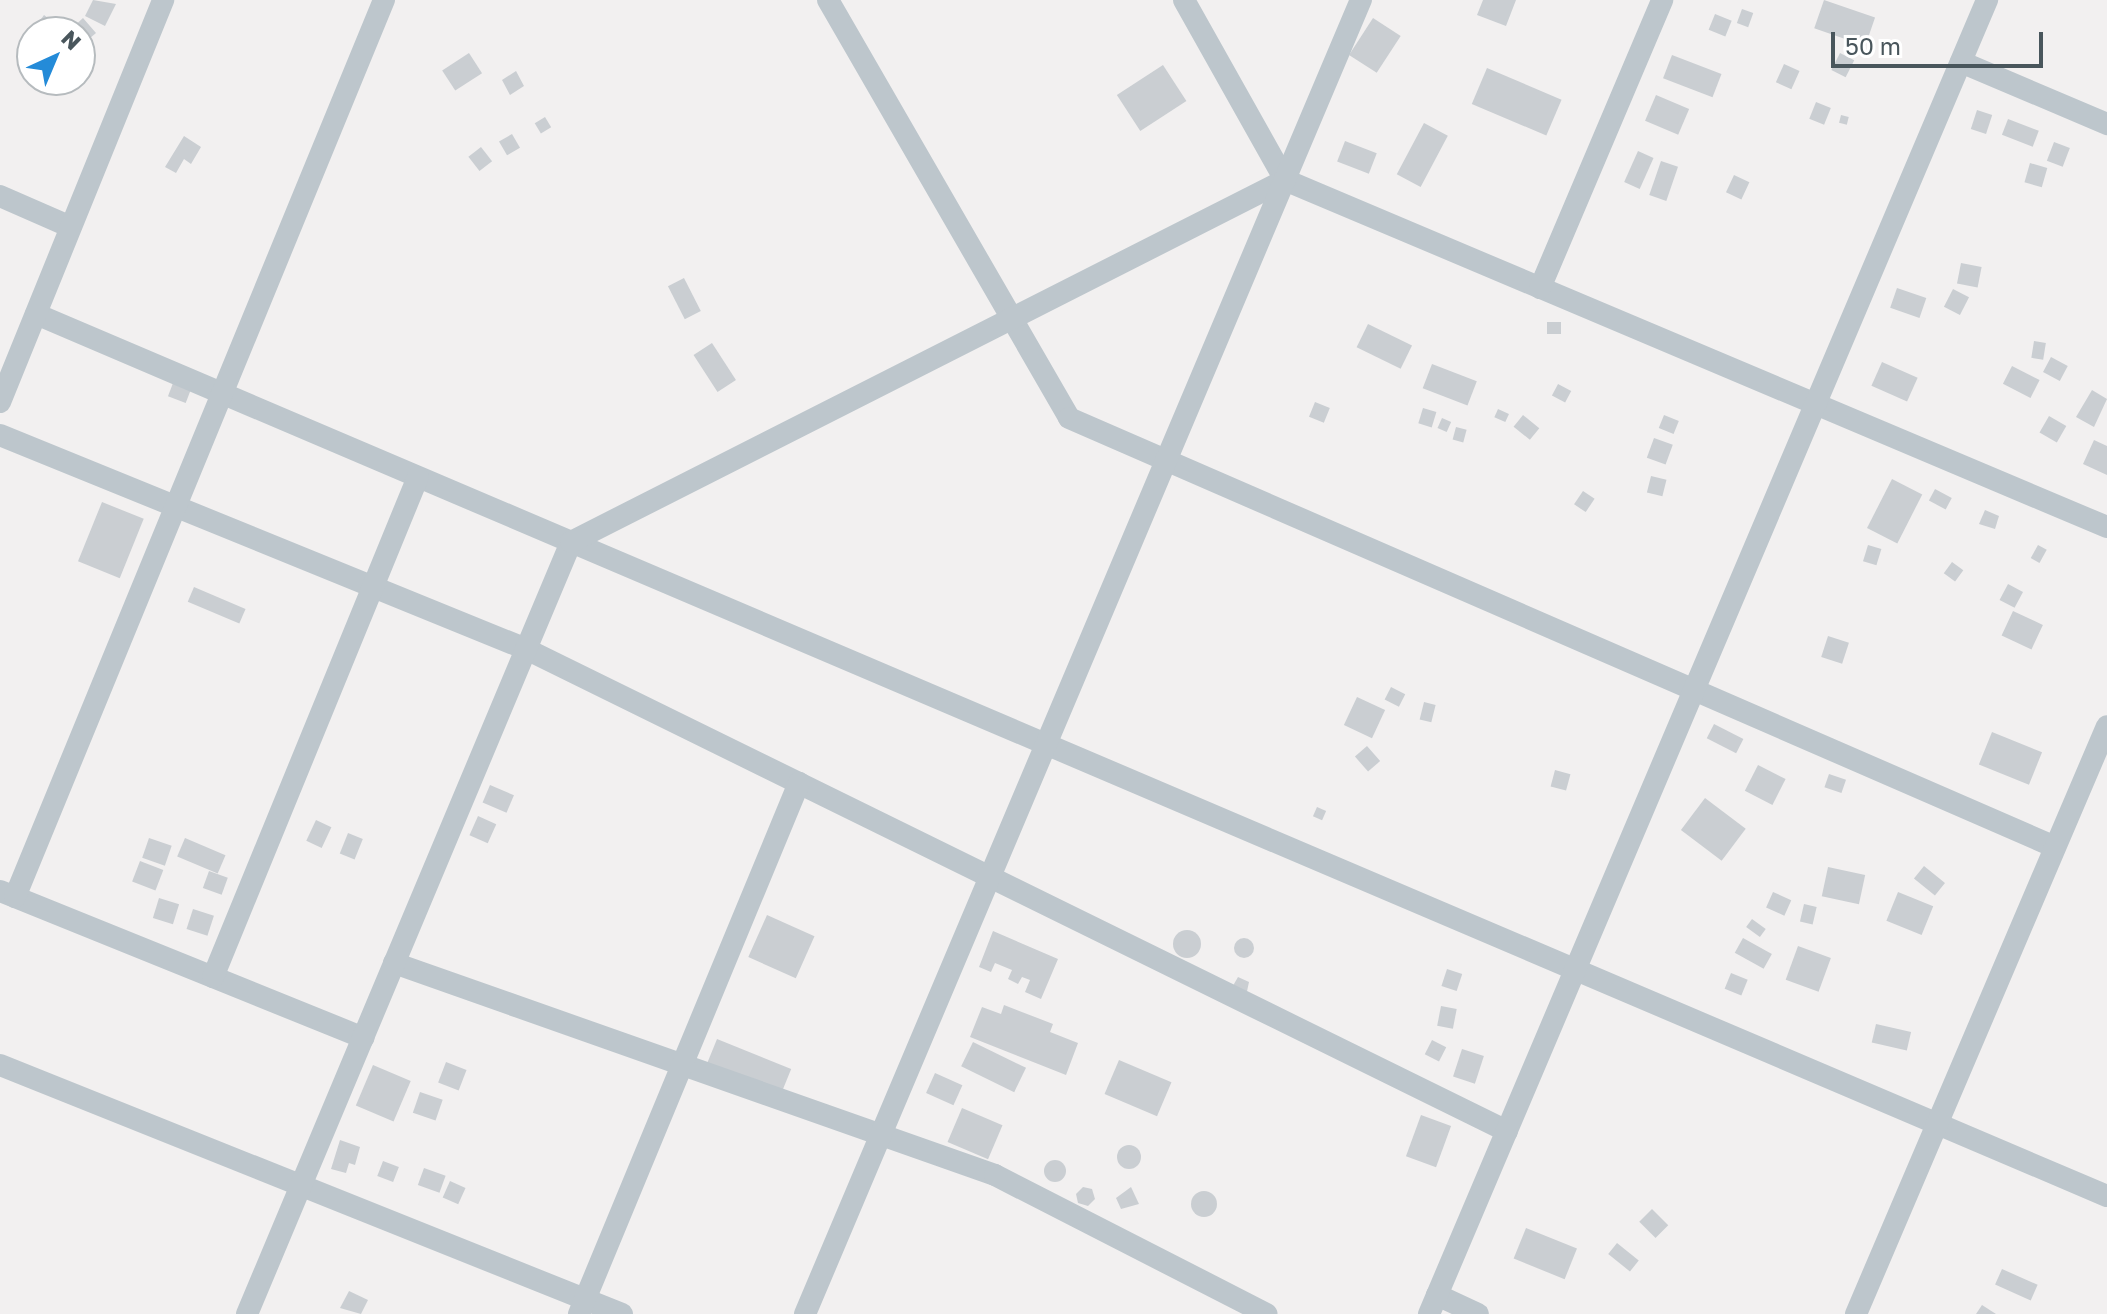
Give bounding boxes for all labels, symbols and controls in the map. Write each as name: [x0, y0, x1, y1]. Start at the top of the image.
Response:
north arrow: [16, 16, 96, 96]
scale bar: [1835, 16, 2047, 66]
text: N: [56, 24, 87, 55]
text: 50 m: [1845, 31, 1901, 60]

